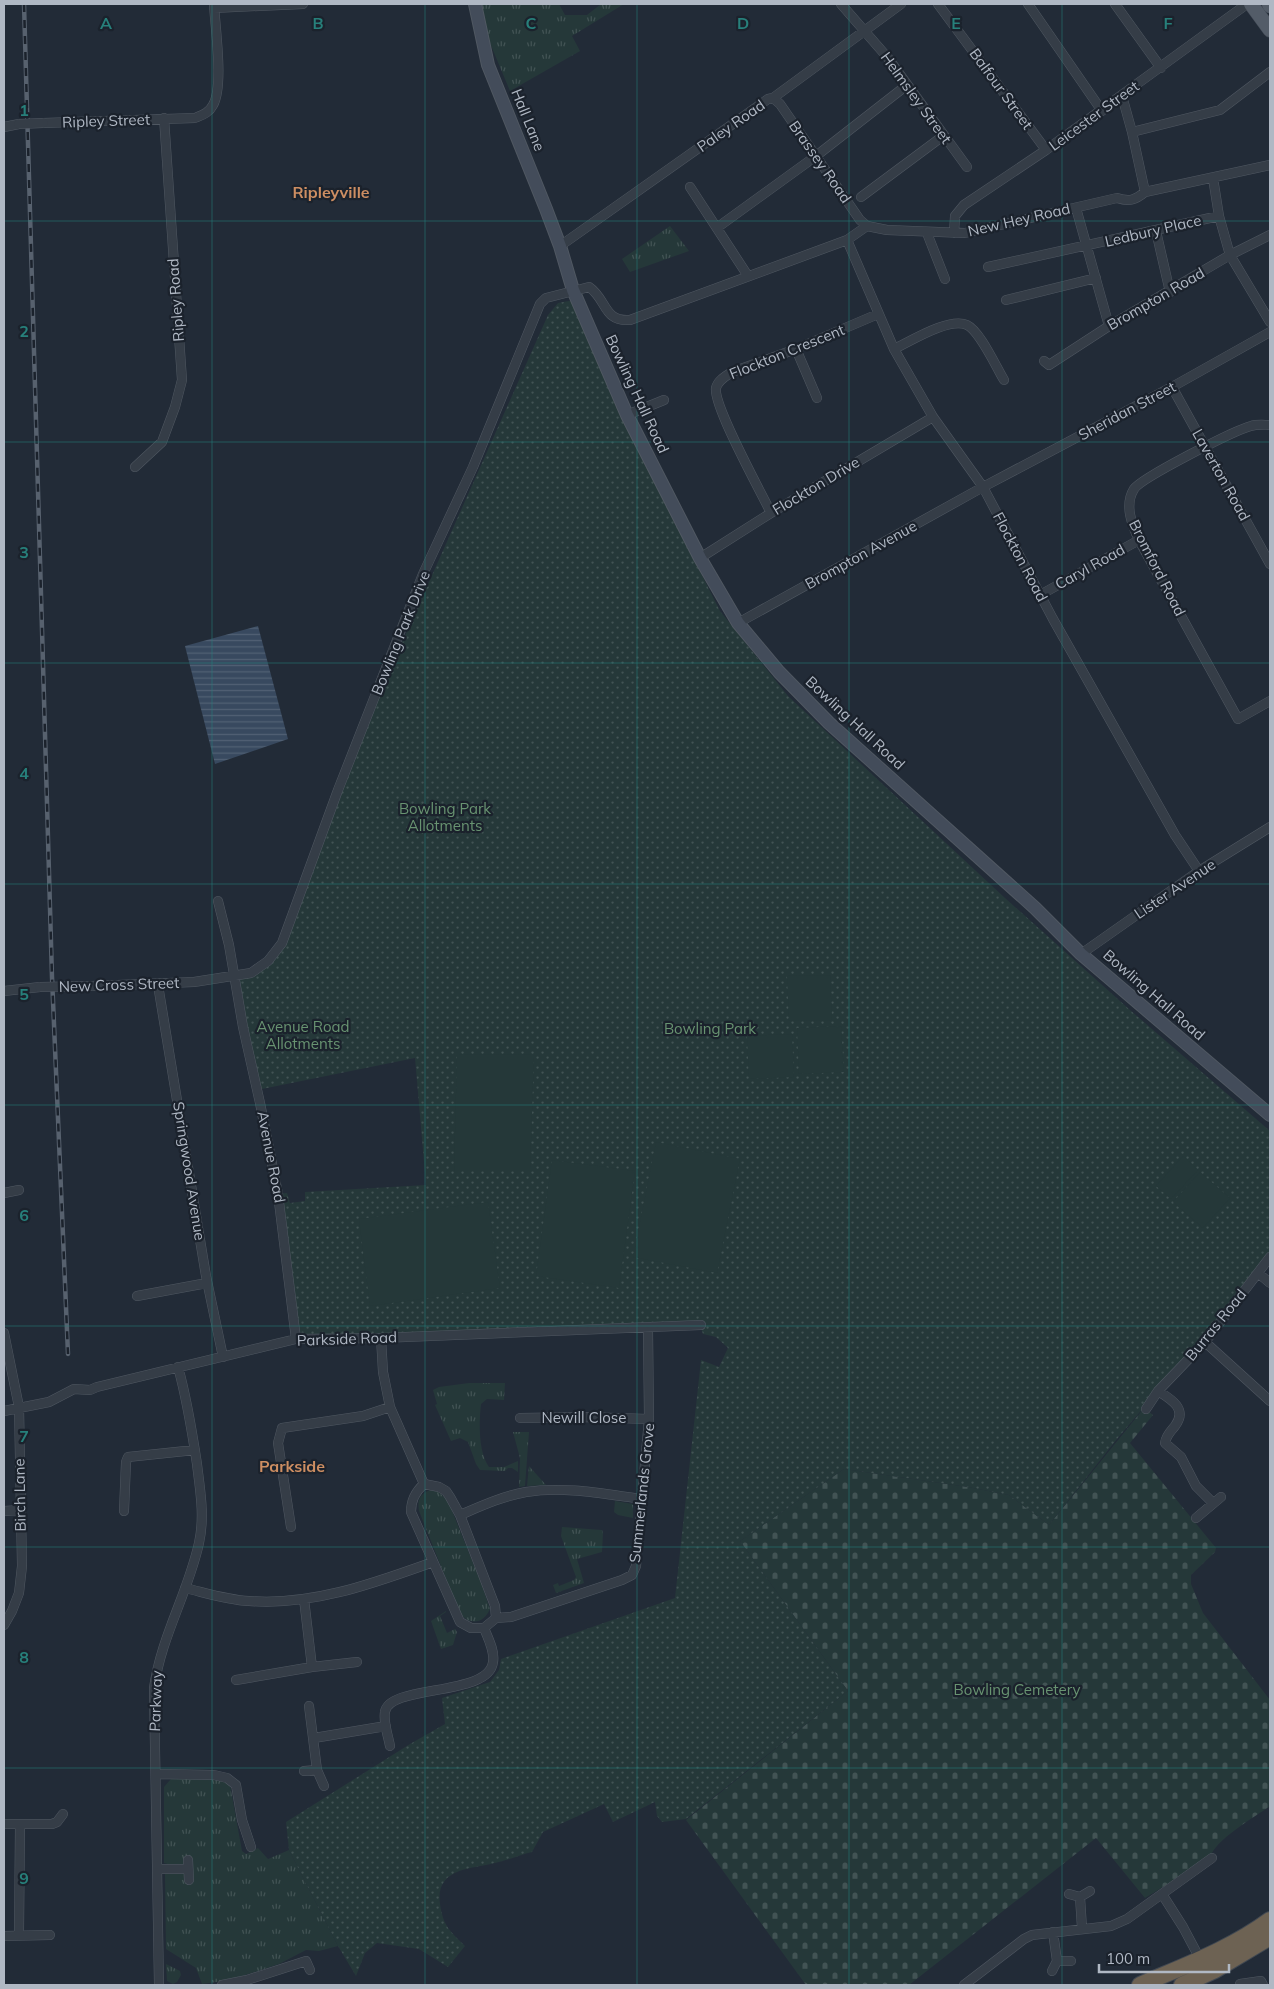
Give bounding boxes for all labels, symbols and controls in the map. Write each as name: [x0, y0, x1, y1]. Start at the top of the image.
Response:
text: A: [100, 13, 112, 33]
text: B: [312, 13, 324, 33]
text: C: [526, 13, 537, 33]
text: D: [737, 13, 749, 33]
text: E: [951, 13, 961, 33]
text: F: [1163, 13, 1173, 33]
street label: Balfour Street: [966, 44, 1037, 133]
street label: Helmsley Street: [877, 48, 956, 147]
street label: Leicester Street: [1045, 77, 1142, 155]
street label: Hall Lane: [507, 86, 550, 154]
street label: Paley Road: [693, 95, 768, 156]
text: 1: [19, 100, 29, 120]
street label: Ripley Street: [62, 109, 150, 132]
street label: Brassey Road: [785, 117, 856, 207]
district label: Ripleyville: [292, 182, 370, 202]
street label: New Hey Road: [966, 199, 1072, 241]
street label: Ledbury Place: [1103, 210, 1203, 251]
street label: Ripley Road: [163, 258, 188, 342]
street label: Brompton Road: [1104, 263, 1208, 334]
street label: Flockton Crescent: [726, 320, 847, 383]
text: 2: [19, 321, 29, 341]
street label: Bowling Hall Road: [602, 331, 673, 456]
street label: Sheridan Street: [1075, 377, 1179, 444]
street label: Laverton Road: [1188, 425, 1255, 524]
street label: Flockton Drive: [769, 452, 863, 519]
street label: Flockton Road: [989, 509, 1052, 605]
street label: Brompton Avenue: [802, 516, 920, 593]
street label: Bromford Road: [1125, 516, 1190, 619]
street label: Caryl Road: [1051, 540, 1128, 594]
text: 3: [19, 542, 29, 562]
street label: Bowling Park Drive: [367, 568, 434, 698]
street label: Bowling Hall Road: [802, 672, 909, 774]
text: 4: [19, 763, 29, 783]
park label: Bowling Park Allotments: [399, 799, 491, 835]
street label: Lister Avenue: [1130, 854, 1219, 923]
street label: Bowling Hall Road: [1099, 945, 1209, 1044]
street label: New Cross Street: [58, 973, 180, 996]
text: 5: [19, 984, 29, 1004]
park label: Avenue Road Allotments: [257, 1017, 349, 1053]
park label: Bowling Park: [664, 1019, 756, 1038]
street label: Springwood Avenue: [169, 1100, 210, 1242]
street label: Avenue Road: [253, 1109, 290, 1204]
text: 6: [19, 1205, 29, 1225]
street label: Burras Road: [1181, 1285, 1250, 1364]
street label: Parkside Road: [297, 1327, 397, 1350]
street label: Newill Close: [542, 1408, 626, 1427]
street label: Summerlands Grove: [625, 1422, 658, 1564]
text: 7: [19, 1426, 29, 1446]
district label: Parkside: [259, 1456, 325, 1476]
street label: Birch Lane: [9, 1458, 30, 1532]
text: 8: [19, 1647, 29, 1667]
street label: Parkway: [145, 1670, 166, 1732]
park label: Bowling Cemetery: [954, 1680, 1081, 1699]
text: 9: [19, 1868, 29, 1888]
scale bar: [1099, 1942, 1229, 1974]
text: 100 m: [1106, 1949, 1150, 1968]

